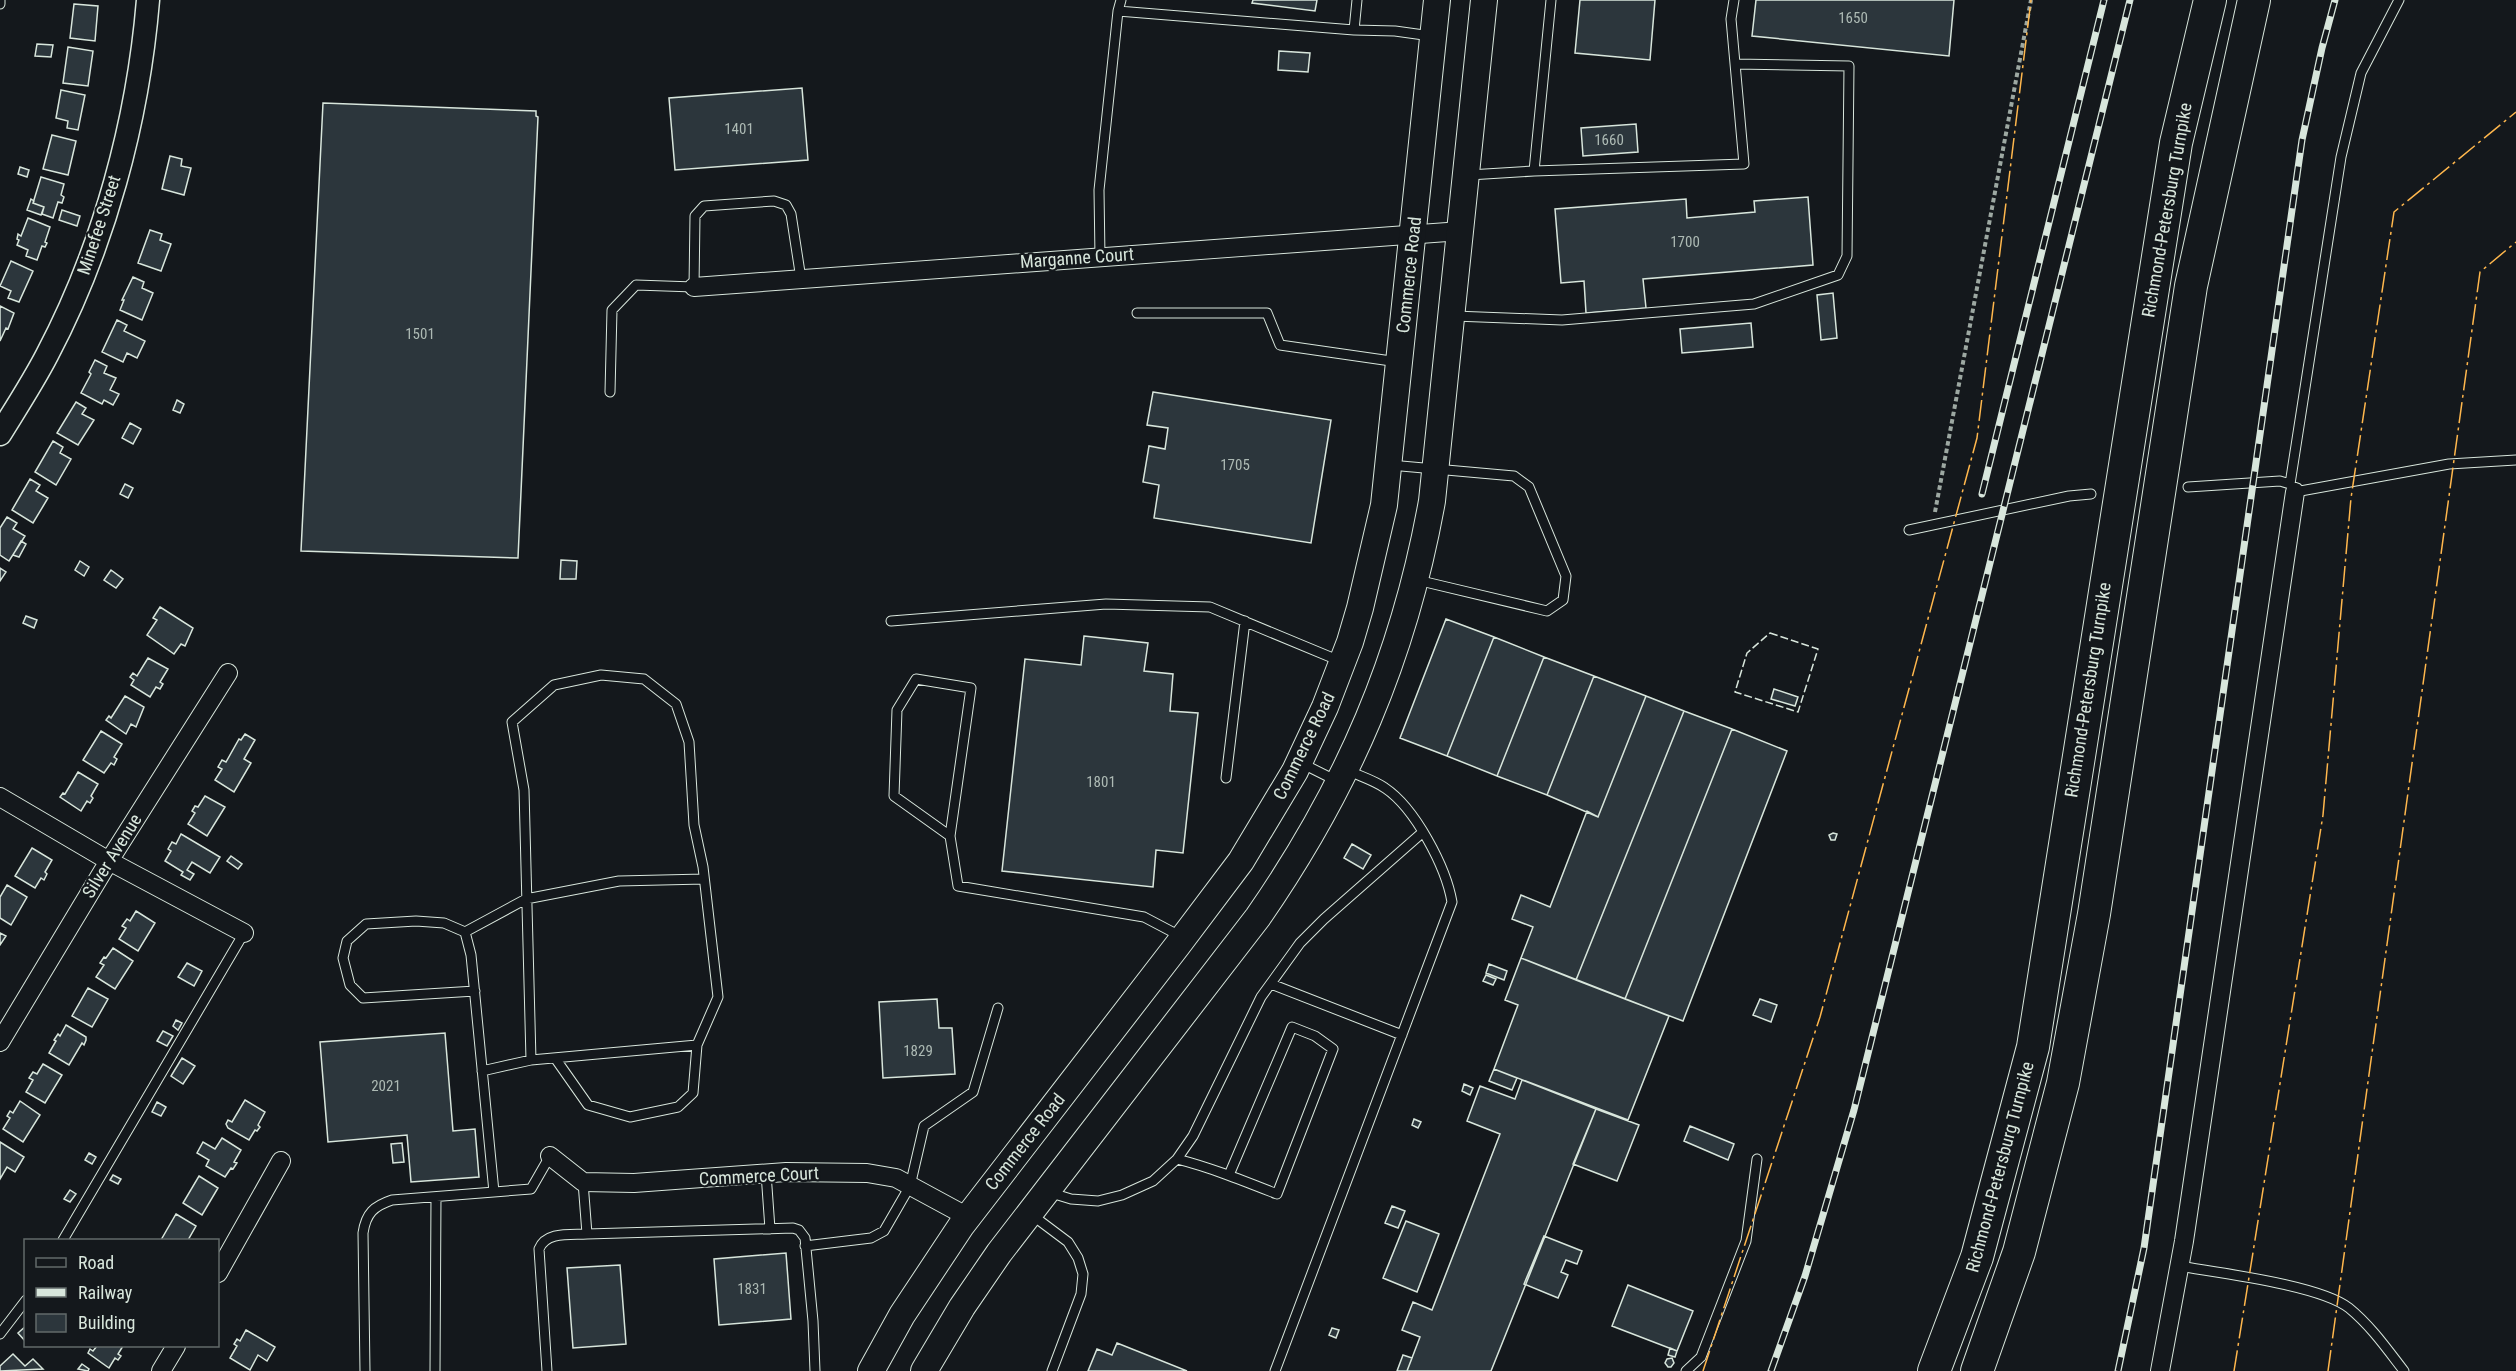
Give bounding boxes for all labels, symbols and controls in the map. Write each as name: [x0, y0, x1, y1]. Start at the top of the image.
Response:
house number: 1650: [1838, 9, 1868, 27]
street label: Richmond-Petersburg Turnpike: [2137, 101, 2196, 319]
house number: 1401: [724, 120, 754, 138]
house number: 1660: [1594, 131, 1624, 149]
street label: Minefee Street: [73, 172, 125, 277]
street label: Commerce Road: [1392, 216, 1425, 334]
house number: 1700: [1670, 233, 1700, 251]
street label: Marganne Court: [1019, 243, 1135, 272]
house number: 1501: [405, 325, 435, 343]
house number: 1705: [1220, 456, 1250, 474]
street label: Richmond-Petersburg Turnpike: [2060, 581, 2115, 799]
street label: Commerce Road: [1268, 689, 1339, 803]
house number: 1801: [1086, 773, 1116, 791]
street label: Silver Avenue: [77, 810, 146, 902]
house number: 1829: [903, 1042, 933, 1060]
street label: Richmond-Petersburg Turnpike: [1961, 1059, 2038, 1275]
house number: 2021: [371, 1077, 401, 1095]
street label: Commerce Road: [980, 1089, 1069, 1194]
street label: Commerce Court: [698, 1162, 820, 1189]
legend: [24, 1239, 219, 1347]
text: Road: [78, 1252, 114, 1273]
house number: 1831: [737, 1280, 767, 1298]
text: Railway: [78, 1282, 133, 1303]
text: Building: [78, 1312, 135, 1333]

